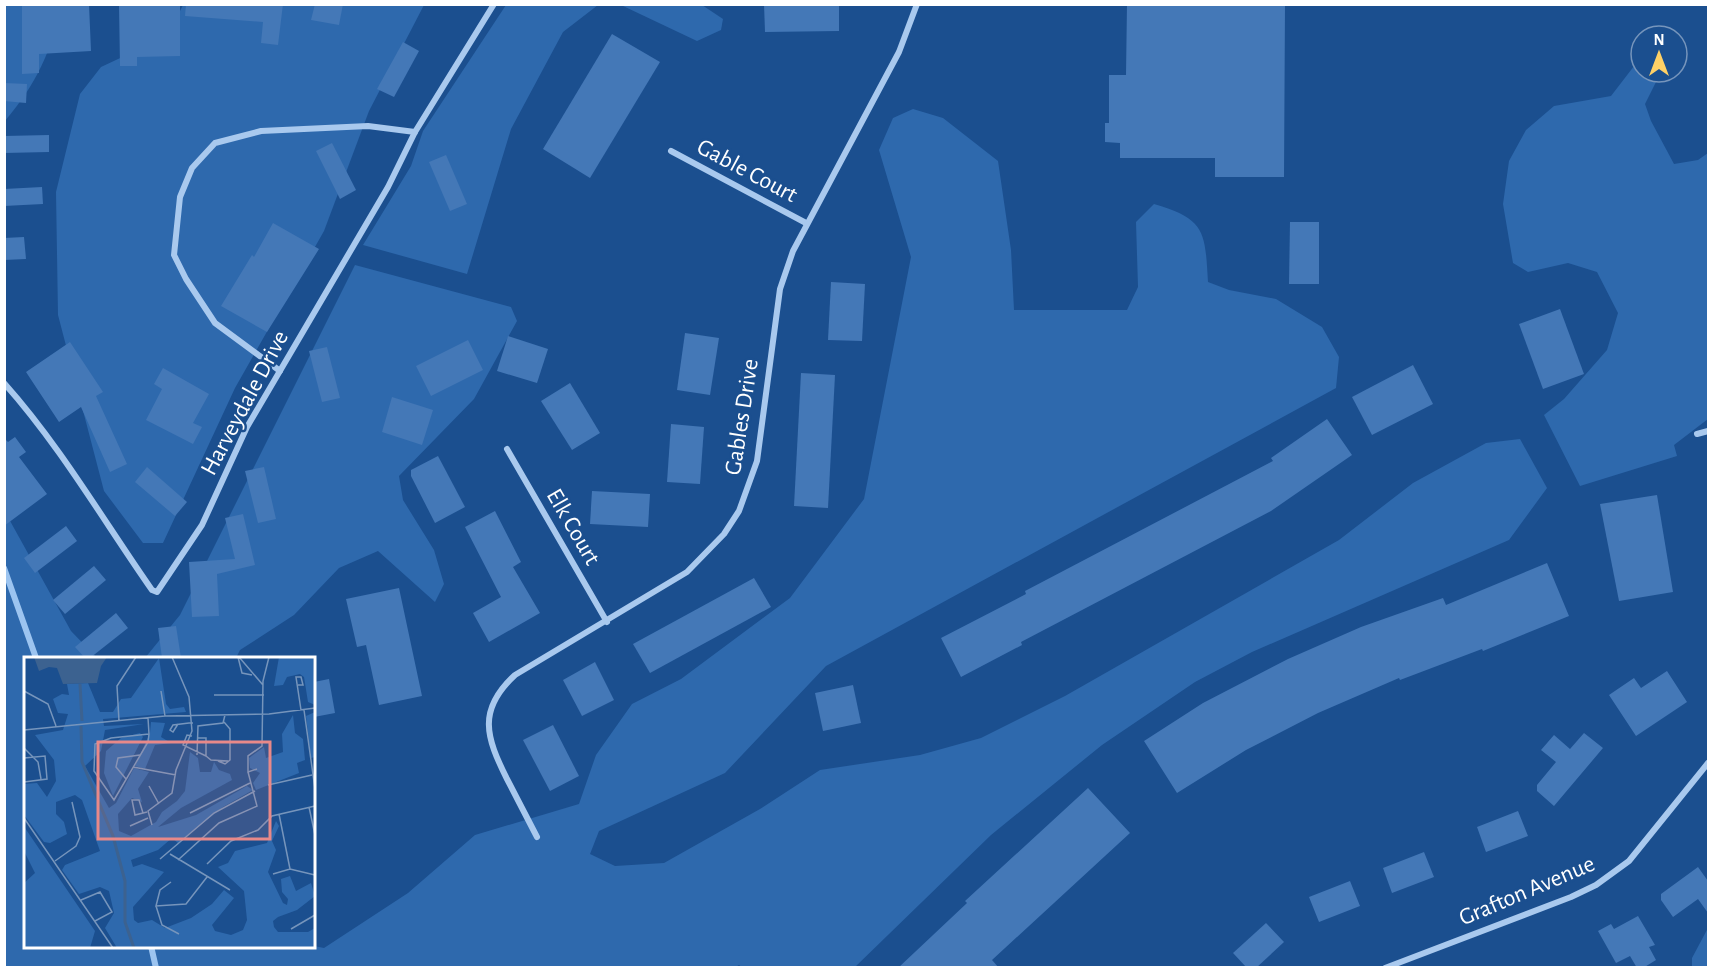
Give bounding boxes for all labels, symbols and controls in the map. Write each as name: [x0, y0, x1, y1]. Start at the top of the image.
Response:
north arrow: [1629, 24, 1689, 84]
text: N: [1653, 32, 1665, 48]
street label: Gable Court: [693, 135, 801, 208]
street label: Harveydale Drive: [197, 327, 293, 479]
street label: Gables Drive: [721, 357, 763, 477]
street label: Elk Court: [542, 485, 604, 569]
inset map: [24, 657, 315, 948]
street label: Grafton Avenue: [1456, 852, 1598, 930]

